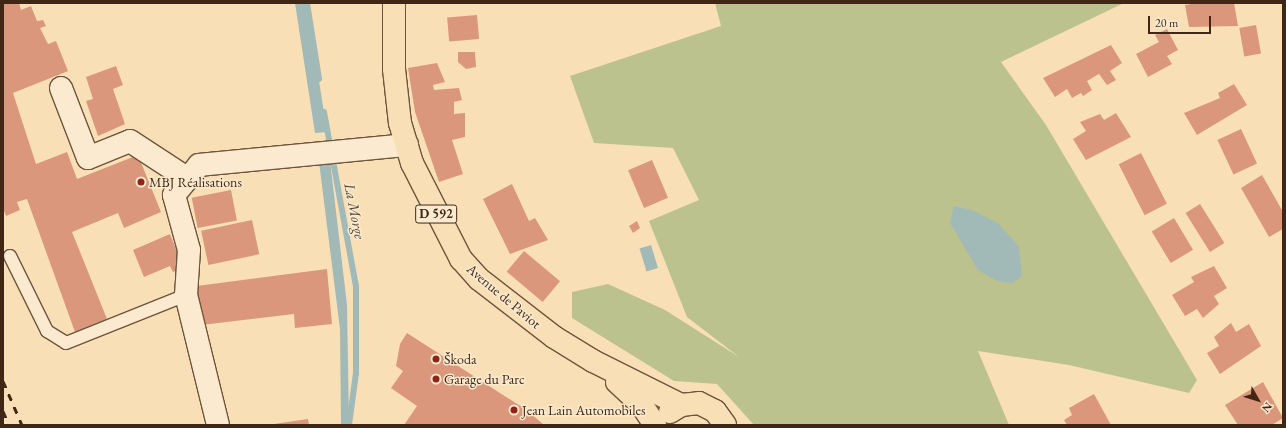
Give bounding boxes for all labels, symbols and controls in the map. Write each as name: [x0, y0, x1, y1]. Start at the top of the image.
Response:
scale bar: [1150, 8, 1213, 34]
text: 20 m: [1155, 15, 1178, 31]
place label: MBJ Réalisations: [149, 174, 242, 190]
marker: MBJ Réalisations: [136, 177, 146, 187]
water label: La Morge: [341, 181, 369, 241]
road number: D 592: [415, 203, 457, 225]
street label: Avenue de Paviot: [464, 260, 544, 332]
place label: Škoda: [444, 351, 477, 367]
marker: Škoda: [431, 354, 441, 364]
place label: Garage du Parc: [444, 371, 525, 387]
marker: Garage du Parc: [431, 374, 441, 384]
north arrow: [1238, 380, 1278, 420]
text: N: [1259, 400, 1276, 415]
place label: Jean Lain Automobiles: [522, 402, 646, 418]
marker: Jean Lain Automobiles: [509, 405, 519, 415]

